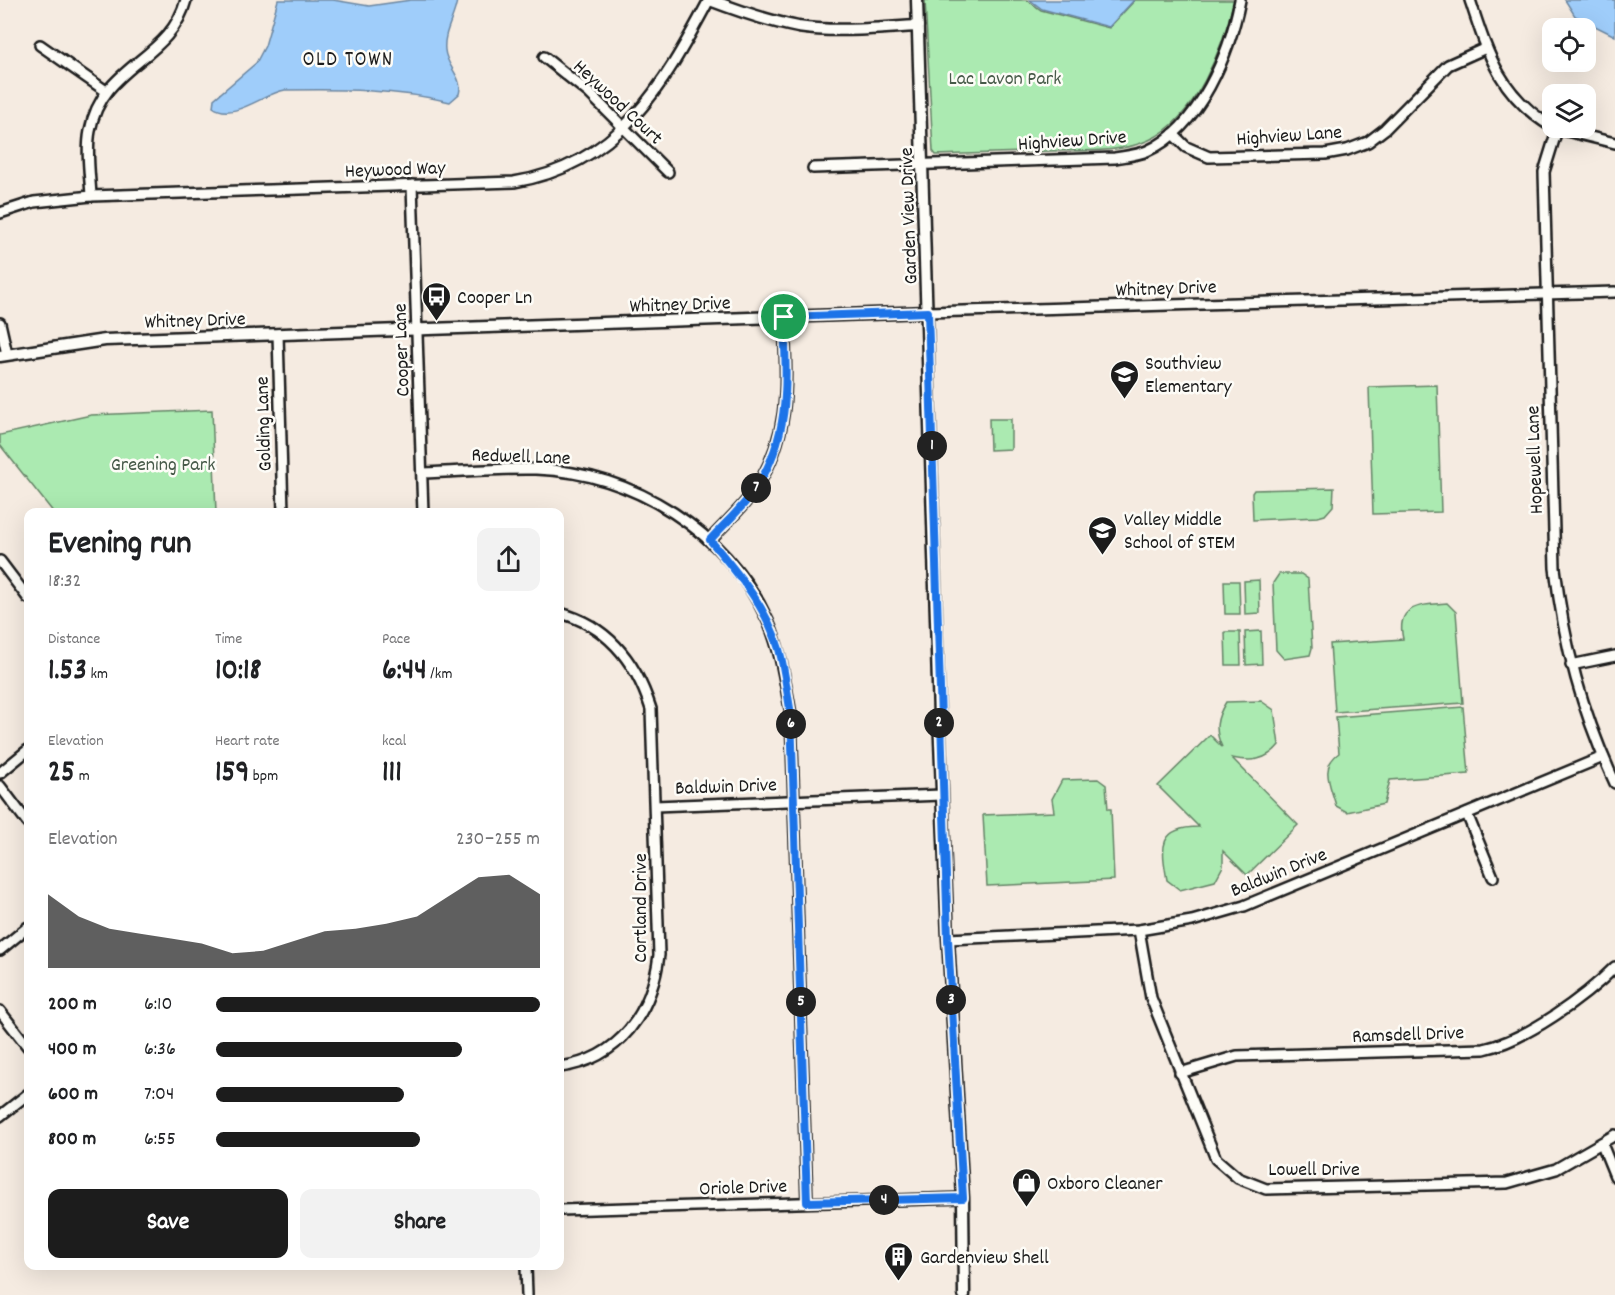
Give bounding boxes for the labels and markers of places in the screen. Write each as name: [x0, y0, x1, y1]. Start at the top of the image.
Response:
bus stop icon: Cooper Ln: [420, 280, 452, 322]
place label: Cooper Ln: [457, 285, 532, 313]
pin: [758, 291, 809, 342]
place label: Southview Elementary: [1145, 351, 1233, 402]
school or university icon: Southview Elementary: [1108, 358, 1140, 400]
pin: 1: [917, 431, 947, 461]
pin: 7: [741, 473, 771, 503]
place label: Valley Middle School of STEM: [1124, 507, 1235, 558]
school or university icon: Valley Middle School of STEM: [1087, 514, 1119, 556]
pin: 2: [924, 708, 954, 738]
pin: 6: [776, 709, 806, 739]
pin: 3: [936, 985, 966, 1015]
pin: 5: [786, 987, 816, 1017]
shop icon: Oxboro Cleaner: [1010, 1166, 1042, 1208]
place label: Oxboro Cleaner: [1047, 1171, 1163, 1199]
pin: 4: [869, 1185, 899, 1215]
building icon: Gardenview Shell: [883, 1240, 915, 1282]
place label: Gardenview Shell: [920, 1245, 1049, 1273]

